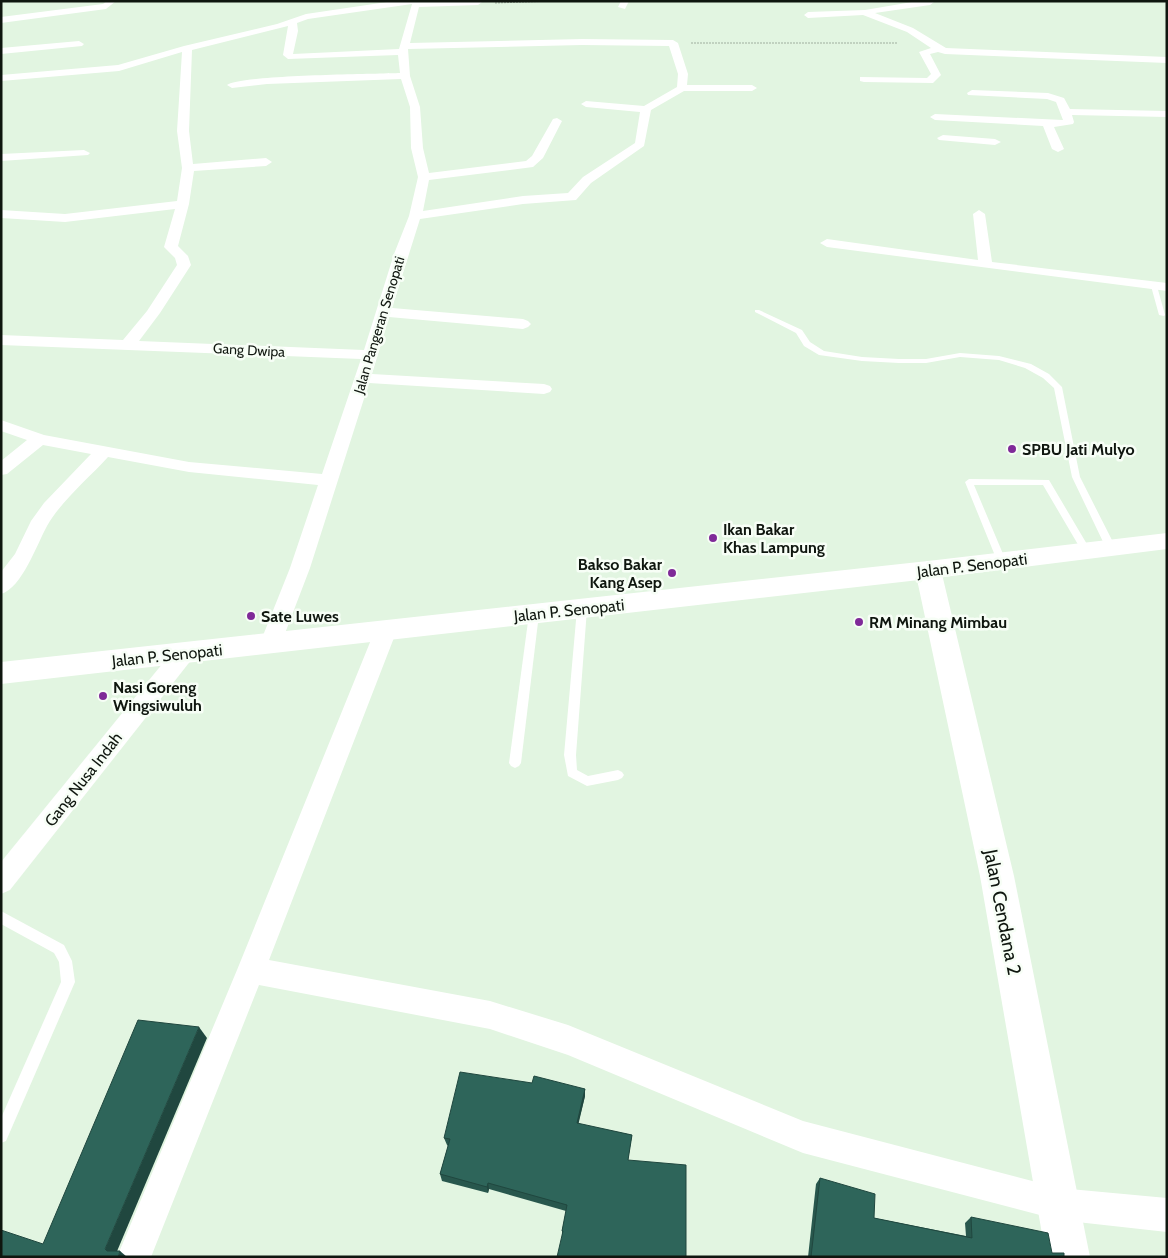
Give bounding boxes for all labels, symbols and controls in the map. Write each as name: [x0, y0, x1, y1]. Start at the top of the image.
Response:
street label: Jalan Pangeran Senopati: [349, 254, 408, 397]
street label: Gang Dwipa: [213, 339, 286, 361]
place label: SPBU Jati Mulyo: [1022, 440, 1135, 459]
marker: SPBU Jati Mulyo: [1006, 443, 1018, 455]
place label: Ikan Bakar Khas Lampung: [723, 520, 825, 557]
marker: Ikan Bakar Khas Lampung: [707, 532, 719, 544]
street label: Jalan P. Senopati: [915, 549, 1028, 582]
place label: Bakso Bakar Kang Asep: [578, 555, 663, 592]
marker: Bakso Bakar Kang Asep: [666, 567, 678, 579]
street label: Jalan P. Senopati: [512, 595, 625, 626]
place label: Sate Luwes: [261, 607, 339, 626]
marker: Sate Luwes: [245, 610, 257, 622]
place label: RM Minang Mimbau: [869, 613, 1007, 632]
marker: RM Minang Mimbau: [853, 616, 865, 628]
street label: Jalan P. Senopati: [110, 640, 223, 671]
place label: Nasi Goreng Wingsiwuluh: [113, 678, 202, 715]
marker: Nasi Goreng Wingsiwuluh: [97, 690, 109, 702]
street label: Gang Nusa Indah: [41, 728, 126, 830]
street label: Jalan Cendana 2: [979, 846, 1026, 977]

